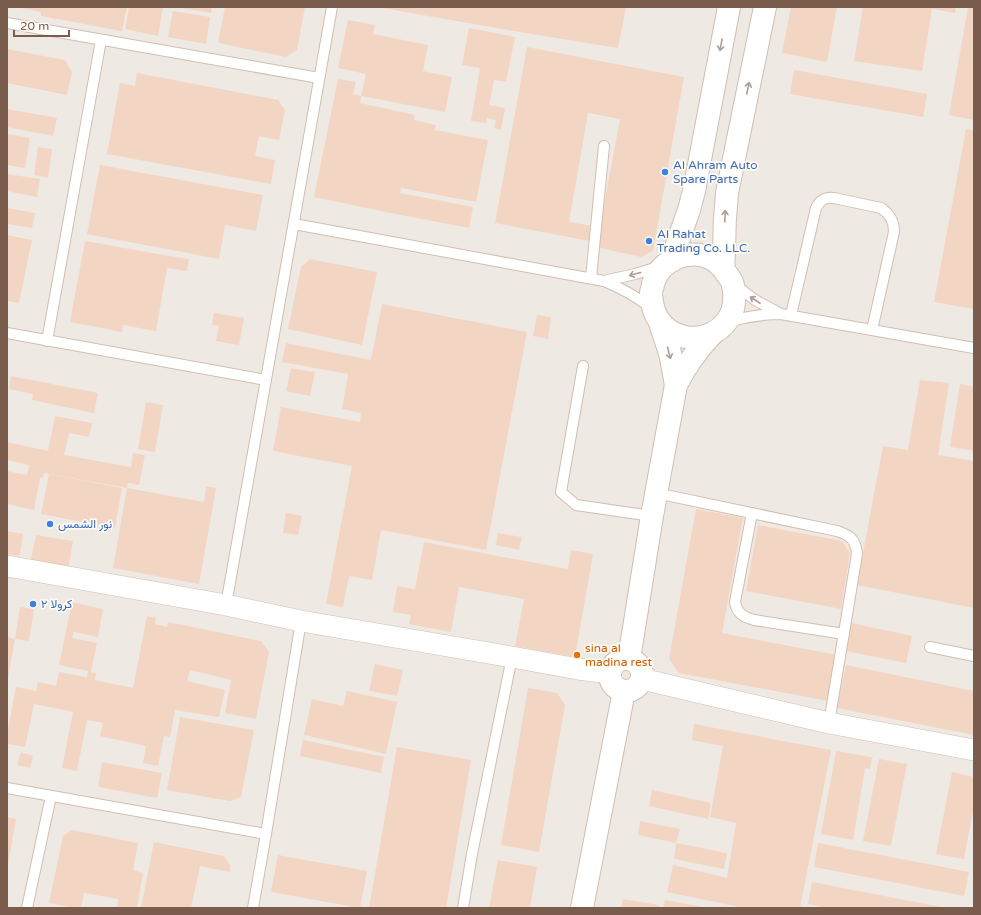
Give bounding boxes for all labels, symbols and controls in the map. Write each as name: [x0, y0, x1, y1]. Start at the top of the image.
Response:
scale bar: [14, 12, 69, 38]
text: 20 m: [20, 19, 49, 33]
one-way arrow: [717, 38, 725, 51]
one-way arrow: [745, 82, 753, 95]
place label: Al Ahram Auto Spare Parts: [673, 158, 758, 186]
marker: Al Ahram Auto Spare Parts: [660, 167, 670, 177]
one-way arrow: [721, 210, 728, 223]
place label: Al Rahat Trading Co. LLC.: [657, 227, 750, 255]
marker: Al Rahat Trading Co. LLC.: [644, 236, 654, 246]
one-way arrow: [629, 270, 642, 278]
one-way arrow: [749, 295, 761, 303]
one-way arrow: [666, 347, 674, 360]
place label: نور الشمس: [58, 517, 112, 532]
marker: نور الشمس: [45, 519, 55, 529]
place label: كرولا ٢: [41, 597, 72, 612]
marker: كرولا ٢: [28, 599, 38, 609]
place label: sina al madina rest: [585, 641, 652, 669]
marker: sina al madina rest: [572, 650, 582, 660]

